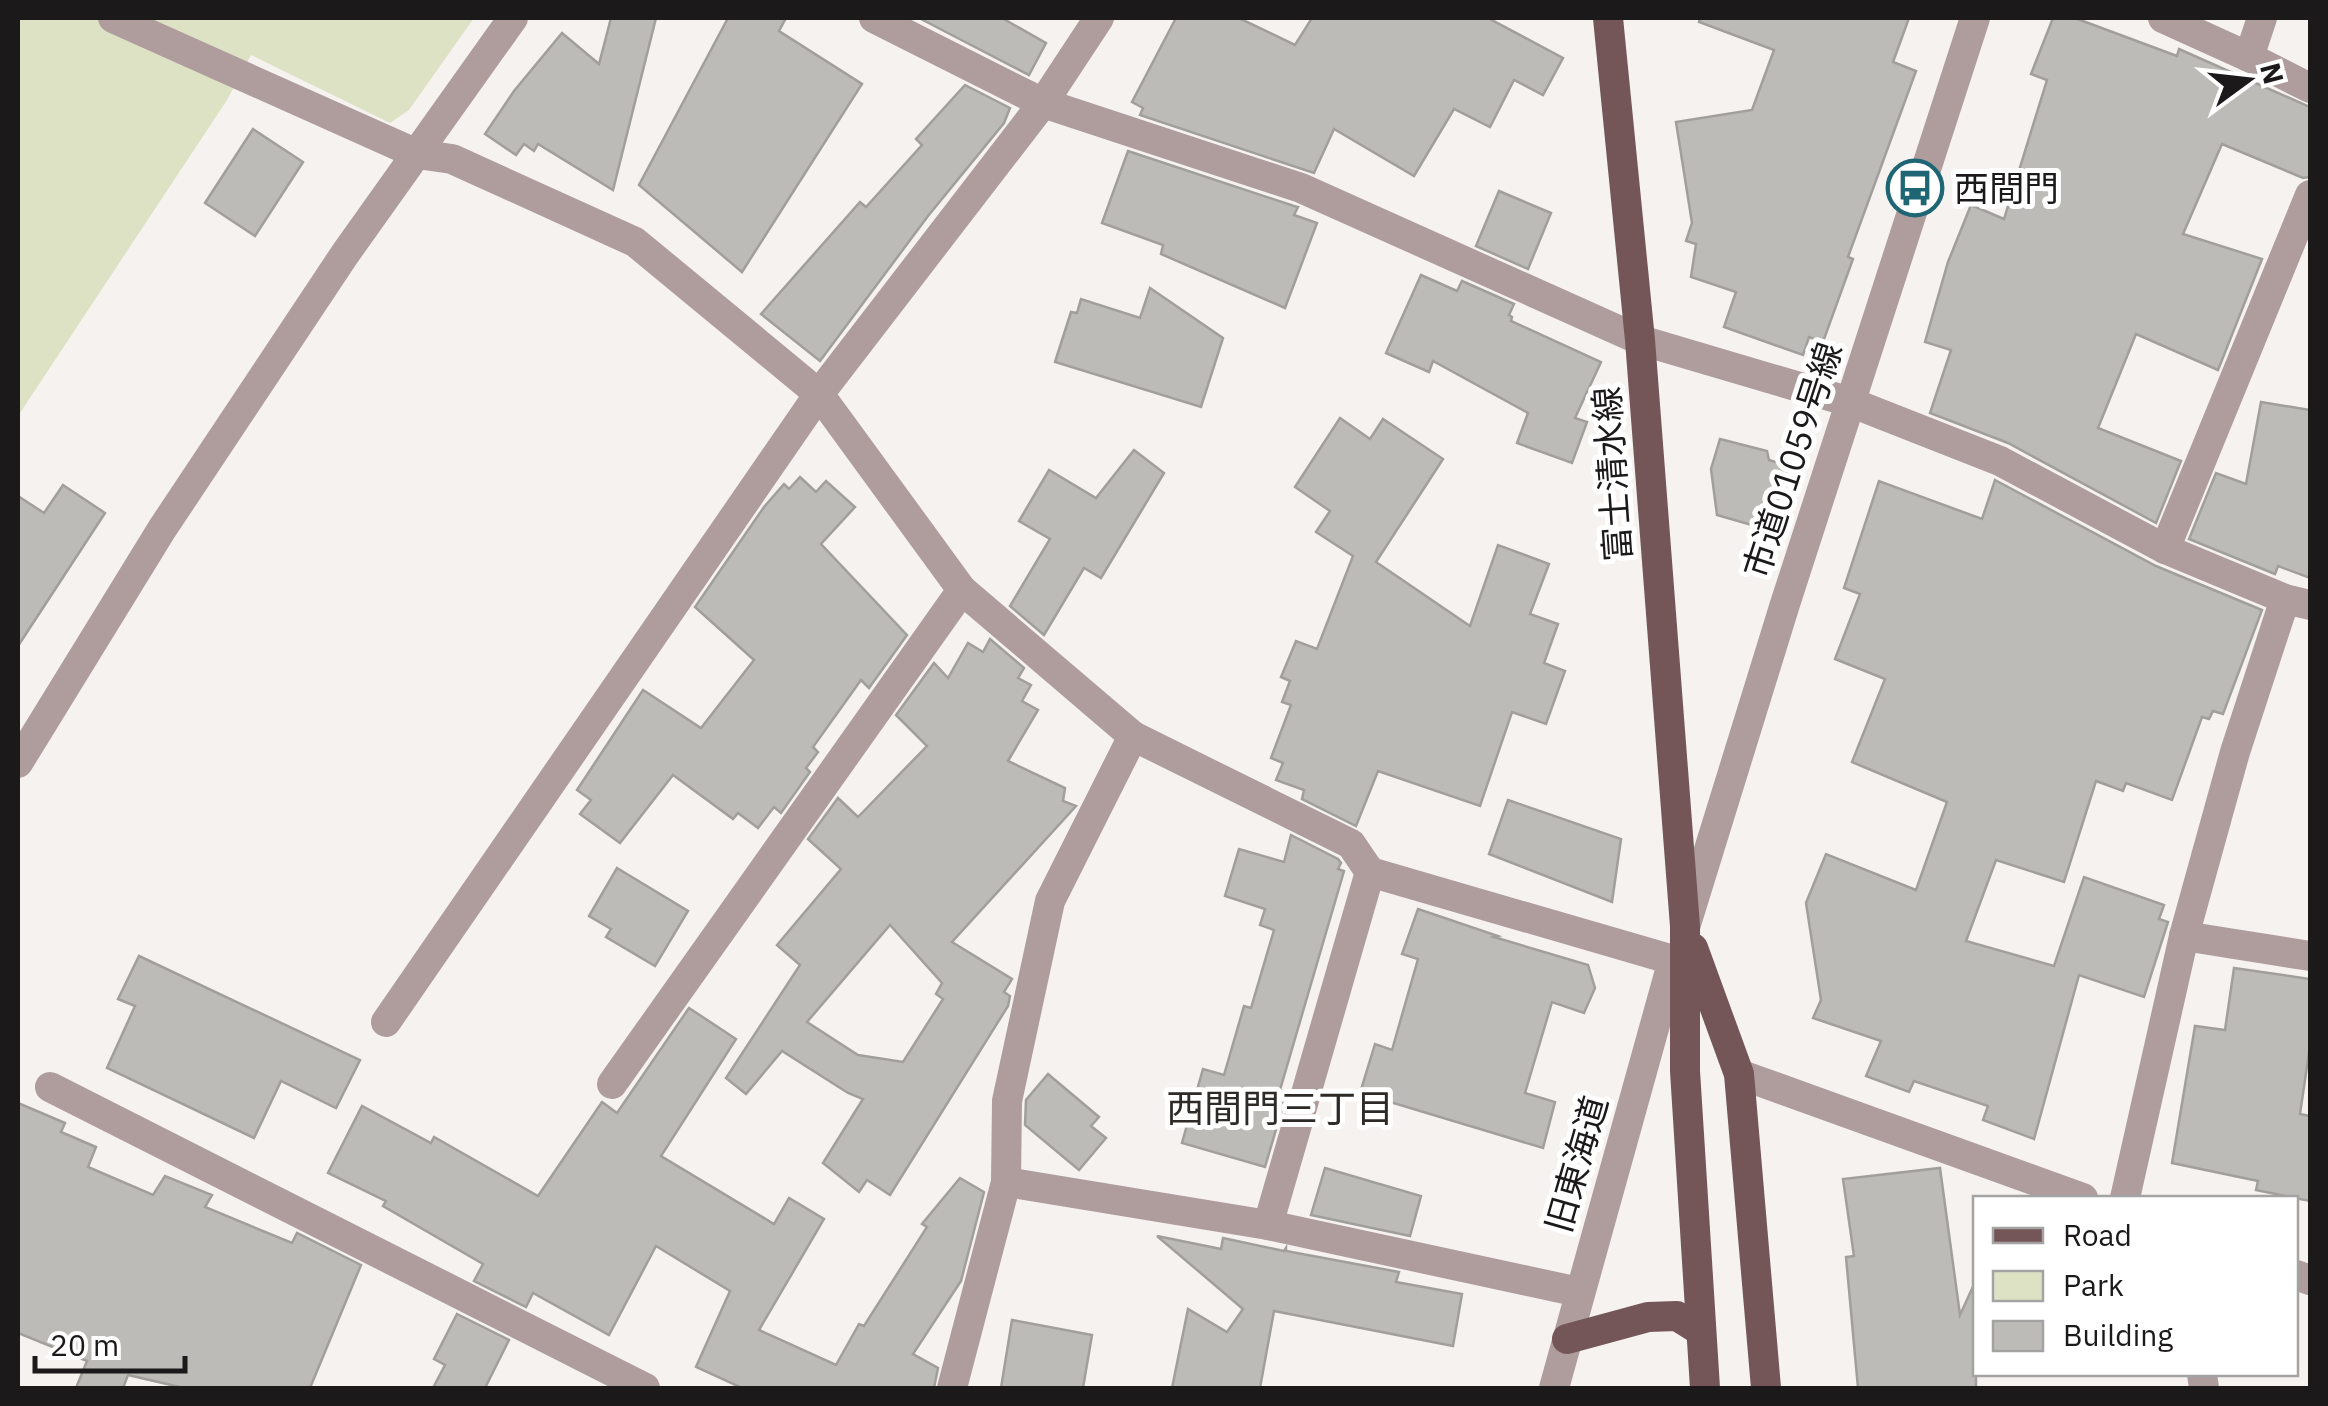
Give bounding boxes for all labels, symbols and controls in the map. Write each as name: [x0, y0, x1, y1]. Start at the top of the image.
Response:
north arrow: [2198, 30, 2298, 130]
text: N: [2252, 59, 2293, 88]
bus stop icon: 西間門: [1885, 158, 1945, 218]
place label: 西間門: [1954, 165, 2059, 211]
street label: 市道01059号線: [1732, 336, 1852, 584]
street label: 富士清水線: [1583, 385, 1641, 563]
district label: 西間門三丁目: [1166, 1083, 1394, 1132]
street label: 旧東海道: [1535, 1090, 1617, 1238]
legend: [1973, 1196, 2298, 1376]
text: Road: [2063, 1215, 2132, 1254]
text: Park: [2063, 1265, 2124, 1304]
scale bar: [35, 1311, 185, 1373]
text: Building: [2063, 1315, 2173, 1354]
text: 20 m: [50, 1325, 119, 1364]

